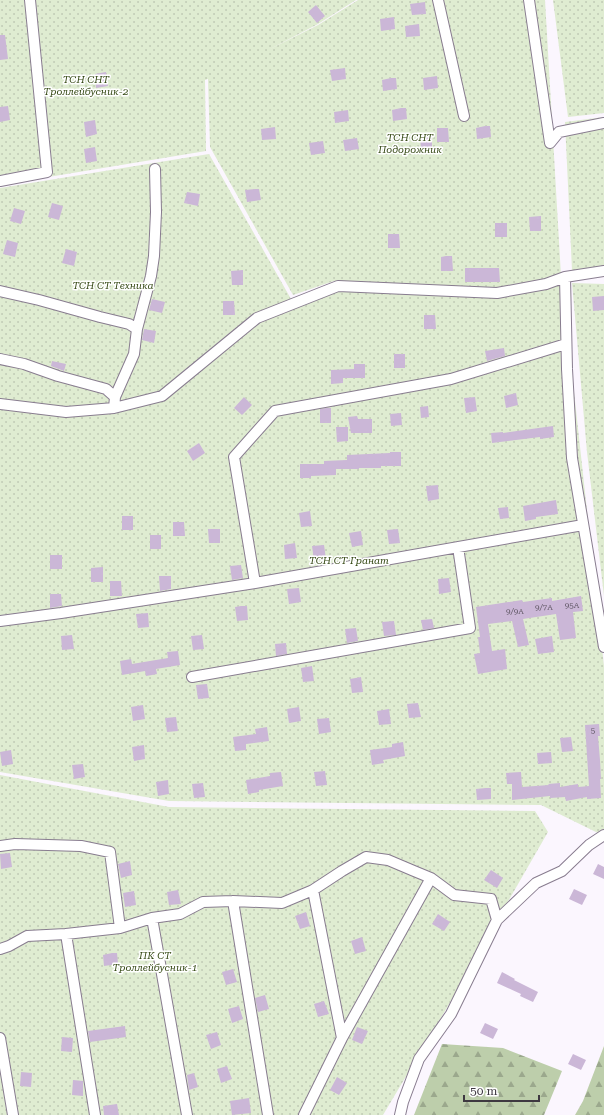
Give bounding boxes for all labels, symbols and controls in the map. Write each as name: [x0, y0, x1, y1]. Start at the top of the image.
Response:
park label: ТСН СНТ Троллейбусник-2: [44, 74, 129, 97]
park label: ТСН СНТ Подорожник: [377, 132, 442, 155]
park label: ТСН СТ Техника: [72, 280, 154, 291]
park label: ТСН СТ Гранат: [309, 555, 389, 566]
house number: 95А: [565, 601, 580, 610]
house number: 9/7А: [535, 603, 553, 612]
house number: 9/9А: [506, 607, 524, 616]
house number: 5: [591, 726, 596, 735]
park label: ПК СТ Троллейбусник-1: [113, 950, 197, 973]
scale bar: [464, 1077, 539, 1103]
text: 50 m: [470, 1084, 497, 1098]

